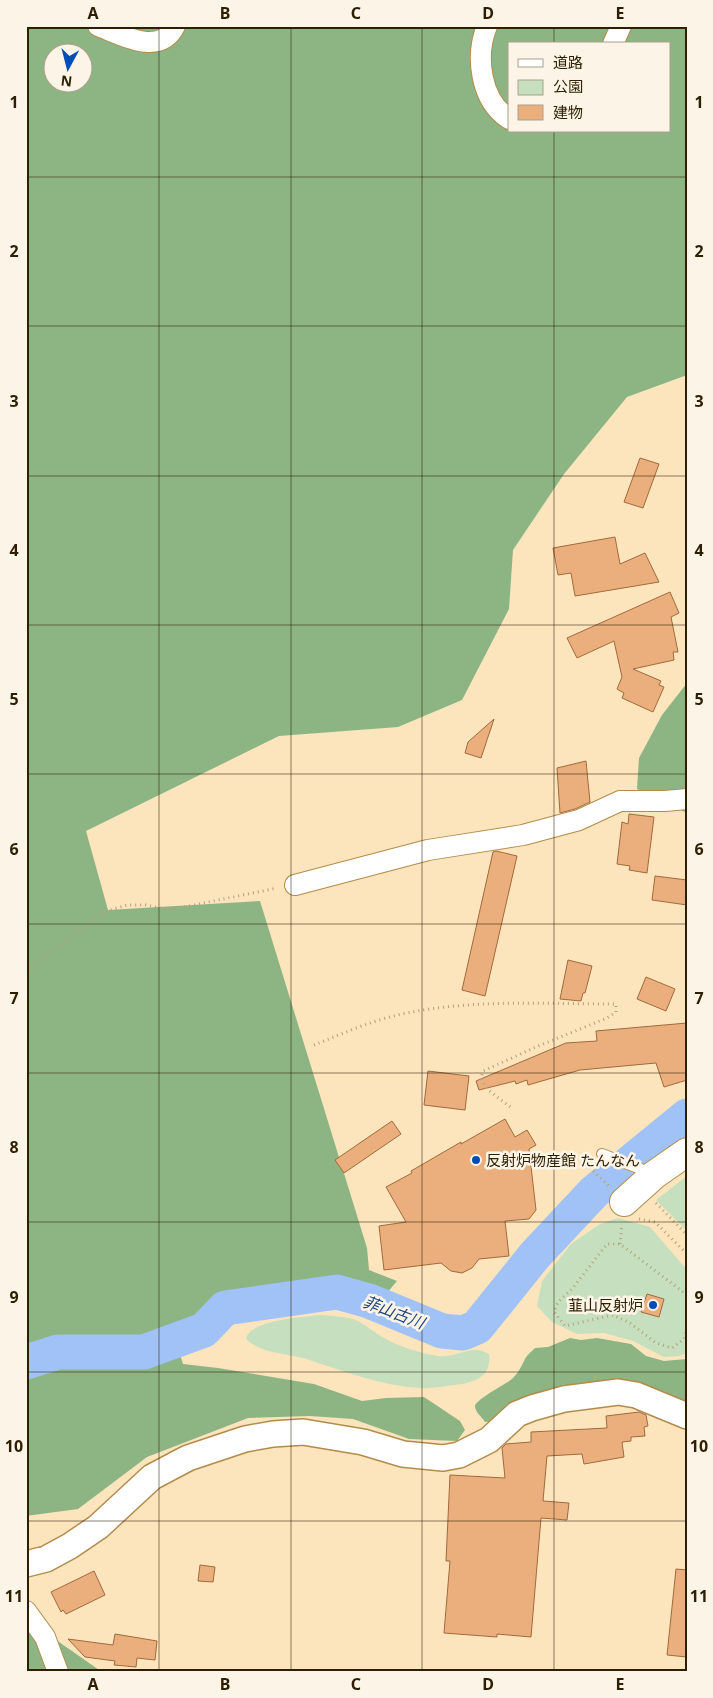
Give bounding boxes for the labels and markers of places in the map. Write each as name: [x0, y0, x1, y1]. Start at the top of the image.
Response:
place label: 反射炉物産館 たんなん: [486, 1150, 640, 1170]
marker: 反射炉物産館 たんなん: [470, 1154, 482, 1166]
place label: 韮山反射炉: [568, 1295, 643, 1315]
marker: 韮山反射炉: [647, 1299, 659, 1311]

